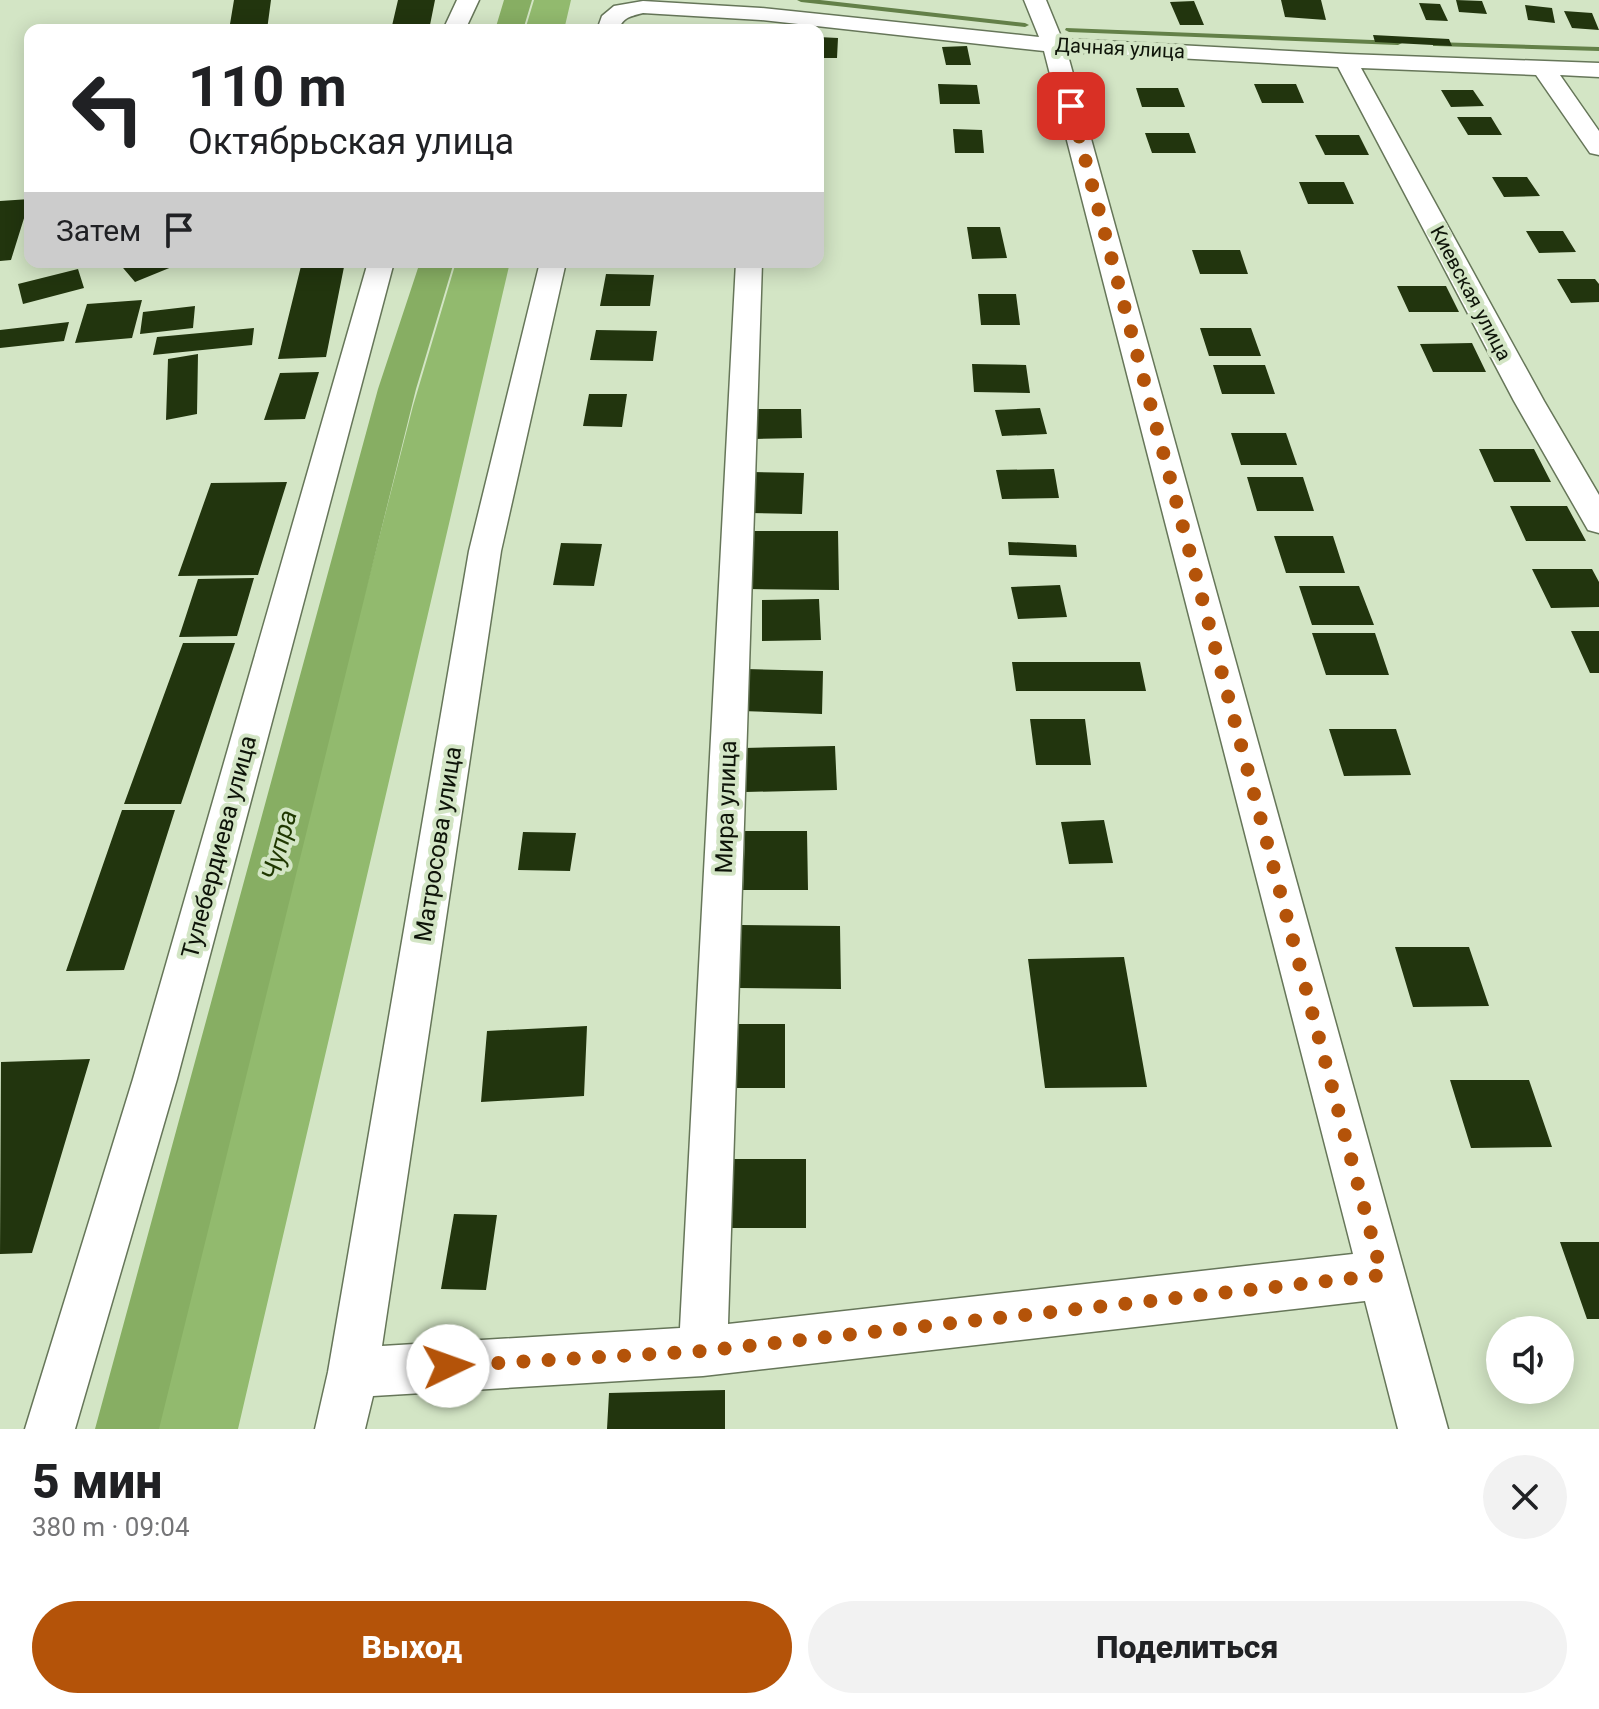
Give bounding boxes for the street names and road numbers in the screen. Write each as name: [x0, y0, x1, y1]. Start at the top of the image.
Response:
street label: Дачная улица: [1054, 33, 1186, 63]
street label: Киевская улица: [1425, 221, 1517, 365]
street label: Тулебердиева улица: [176, 732, 262, 962]
street label: Мира улица: [710, 740, 742, 874]
street label: Матросова улица: [409, 744, 467, 944]

